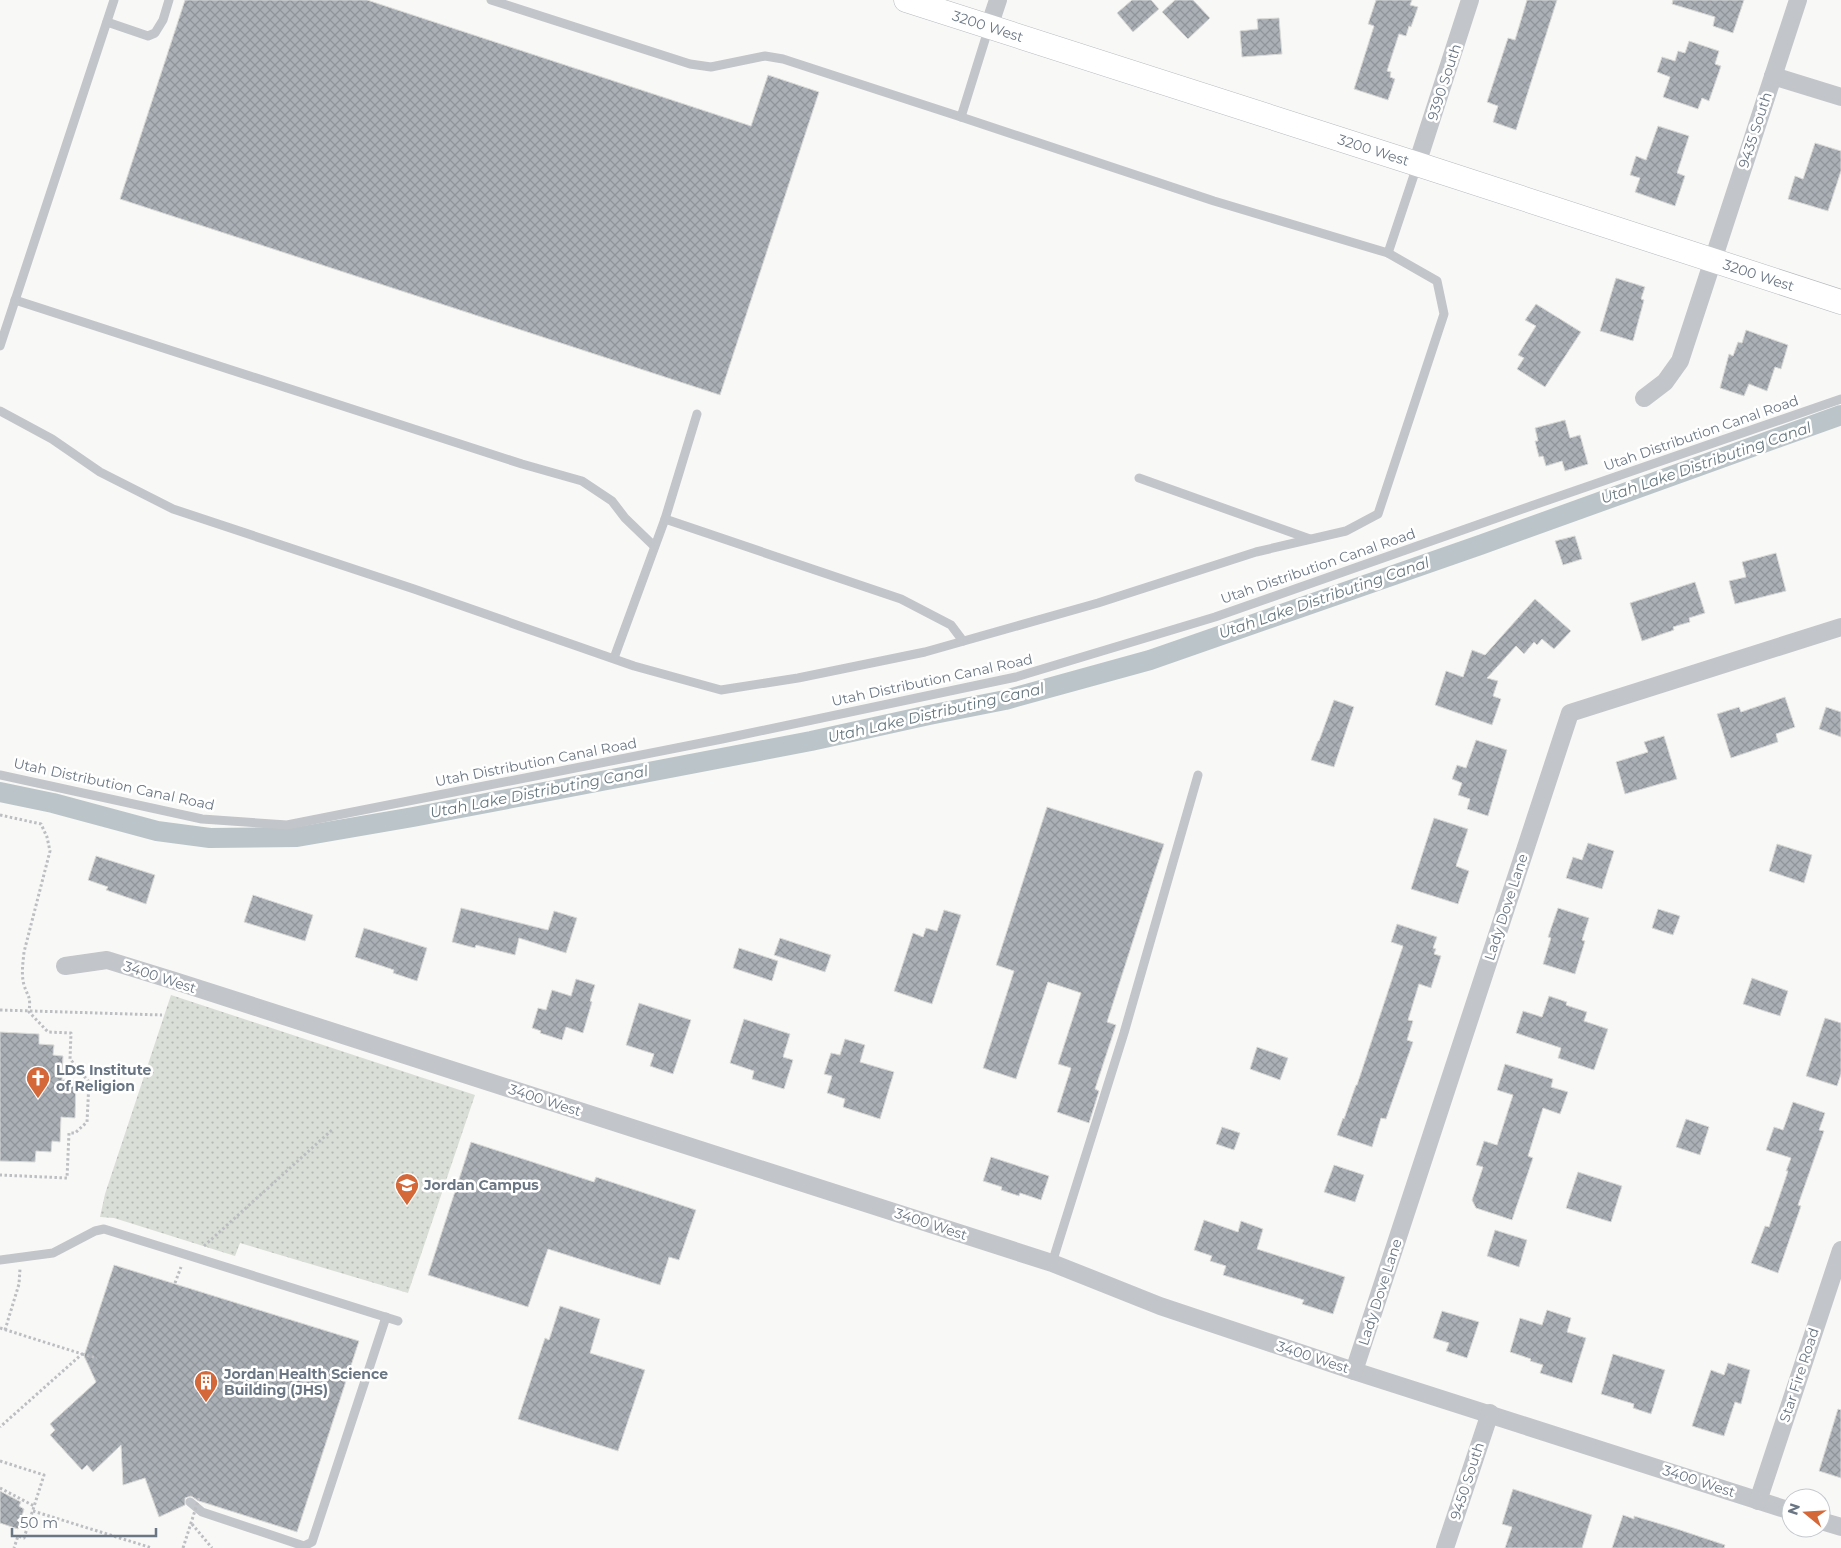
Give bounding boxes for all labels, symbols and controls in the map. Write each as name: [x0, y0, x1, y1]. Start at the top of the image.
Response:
street label: 3200 West: [950, 6, 1026, 46]
street label: 9390 South: [1423, 41, 1465, 123]
street label: 9435 South: [1734, 90, 1776, 170]
street label: 3200 West: [1336, 130, 1412, 170]
street label: 3200 West: [1721, 255, 1797, 295]
street label: Utah Distribution Canal Road: [1601, 391, 1801, 475]
water label: Utah Lake Distributing Canal: [1598, 417, 1814, 508]
street label: Utah Distribution Canal Road: [1218, 524, 1418, 608]
water label: Utah Lake Distributing Canal: [1216, 552, 1432, 643]
street label: Utah Distribution Canal Road: [830, 650, 1034, 710]
water label: Utah Lake Distributing Canal: [826, 678, 1046, 747]
street label: Utah Distribution Canal Road: [434, 734, 638, 790]
street label: Utah Distribution Canal Road: [12, 754, 216, 814]
water label: Utah Lake Distributing Canal: [428, 761, 649, 822]
street label: Lady Dove Lane: [1480, 851, 1532, 963]
street label: 3400 West: [121, 957, 199, 997]
place label: LDS Institute of Religion: [56, 1061, 151, 1095]
church icon: LDS Institute of Religion: [25, 1065, 51, 1099]
street label: 3400 West: [506, 1080, 584, 1120]
school or university icon: Jordan Campus: [394, 1172, 420, 1206]
place label: Jordan Campus: [423, 1176, 539, 1194]
street label: 3400 West: [892, 1204, 970, 1244]
street label: Lady Dove Lane: [1354, 1236, 1406, 1348]
street label: Star Fire Road: [1775, 1325, 1823, 1425]
street label: 3400 West: [1274, 1337, 1352, 1377]
place label: Jordan Health Science Building (JHS): [223, 1365, 388, 1399]
building icon: Jordan Health Science Building (JHS): [193, 1369, 219, 1403]
street label: 9450 South: [1446, 1440, 1488, 1522]
street label: 3400 West: [1660, 1461, 1738, 1501]
north arrow: [1781, 1488, 1831, 1538]
text: N: [1783, 1501, 1804, 1517]
scale bar: [12, 1506, 156, 1538]
text: 50 m: [20, 1513, 58, 1532]

